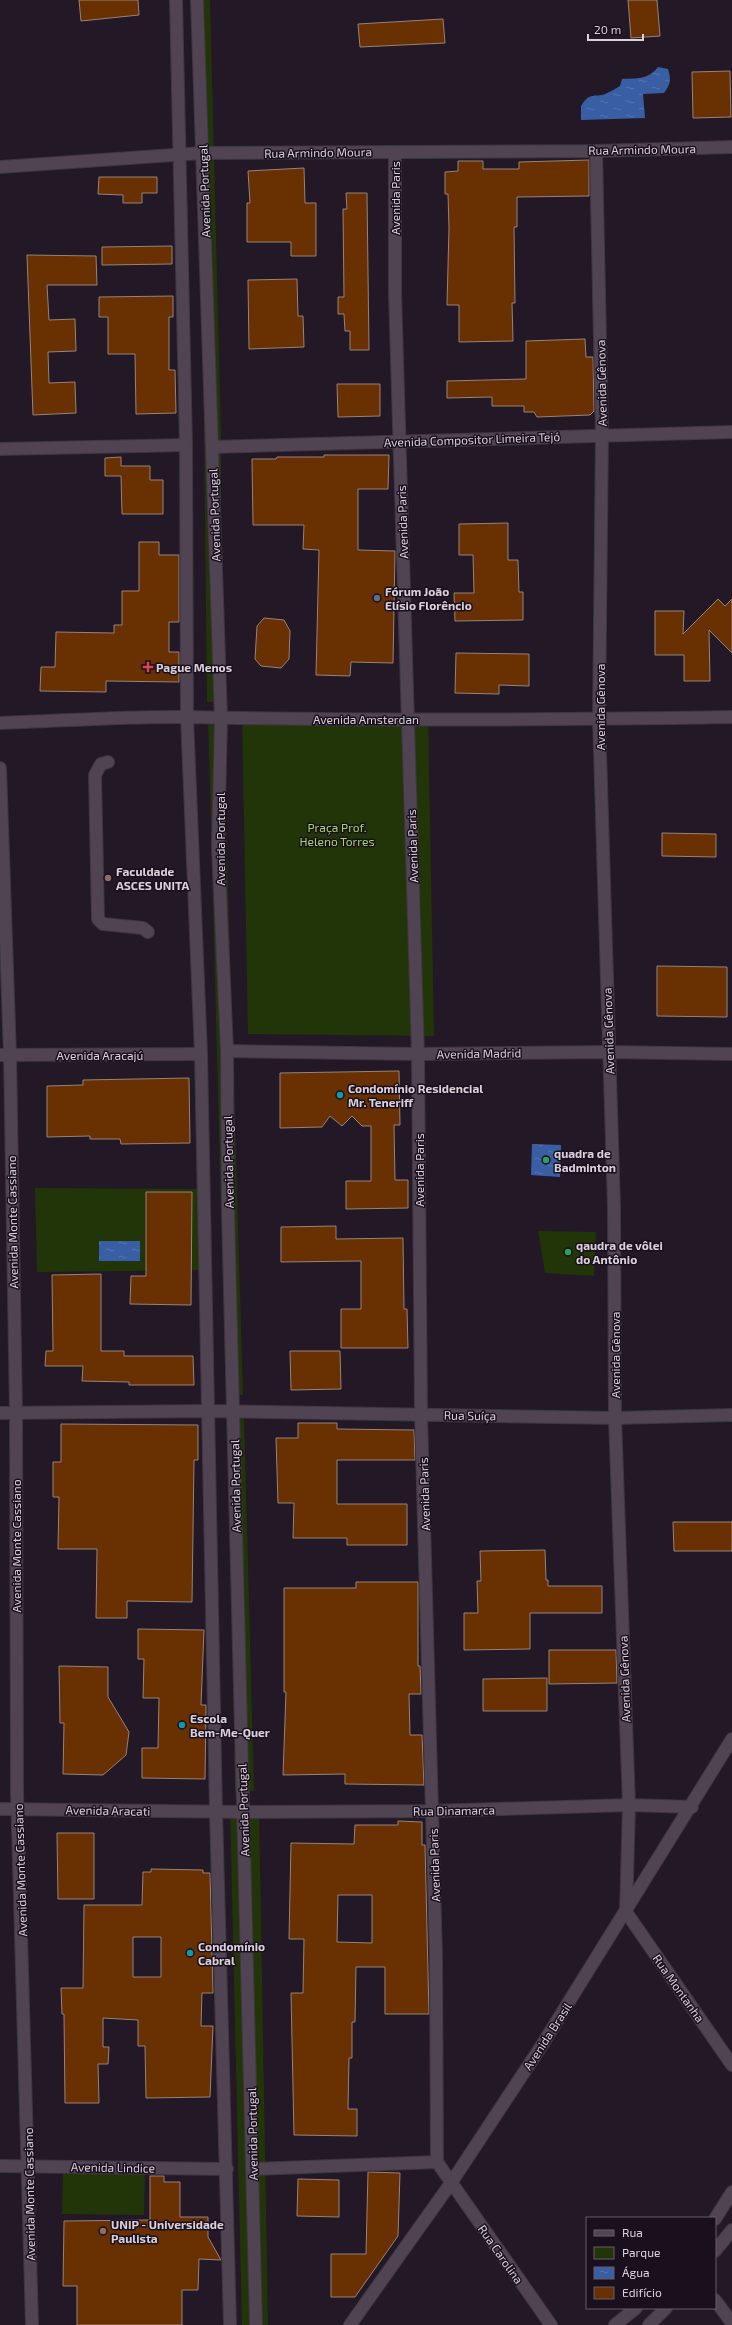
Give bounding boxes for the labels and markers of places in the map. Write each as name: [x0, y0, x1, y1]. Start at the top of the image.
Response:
place label: Fórum João Elísio Florêncio: [385, 584, 472, 612]
marker: Fórum João Elísio Florêncio: [372, 593, 382, 603]
place label: Pague Menos: [156, 660, 232, 674]
marker: Pague Menos: [143, 662, 153, 672]
place label: Faculdade ASCES UNITA: [116, 864, 189, 892]
marker: Faculdade ASCES UNITA: [103, 873, 113, 883]
place label: Condomínio Residencial Mr. Teneriff: [348, 1081, 483, 1109]
marker: Condomínio Residencial Mr. Teneriff: [335, 1090, 345, 1100]
place label: quadra de Badminton: [554, 1146, 616, 1174]
marker: quadra de Badminton: [541, 1155, 551, 1165]
place label: qaudra de vôlei do Antônio: [576, 1238, 663, 1266]
marker: qaudra de vôlei do Antônio: [563, 1247, 573, 1257]
place label: Escola Bem-Me-Quer: [190, 1711, 270, 1740]
marker: Escola Bem-Me-Quer: [177, 1720, 187, 1730]
place label: Condomínio Cabral: [198, 1939, 265, 1967]
marker: Condomínio Cabral: [185, 1948, 195, 1958]
place label: UNIP - Universidade Paulista: [111, 2217, 224, 2245]
marker: UNIP - Universidade Paulista: [98, 2226, 108, 2236]

